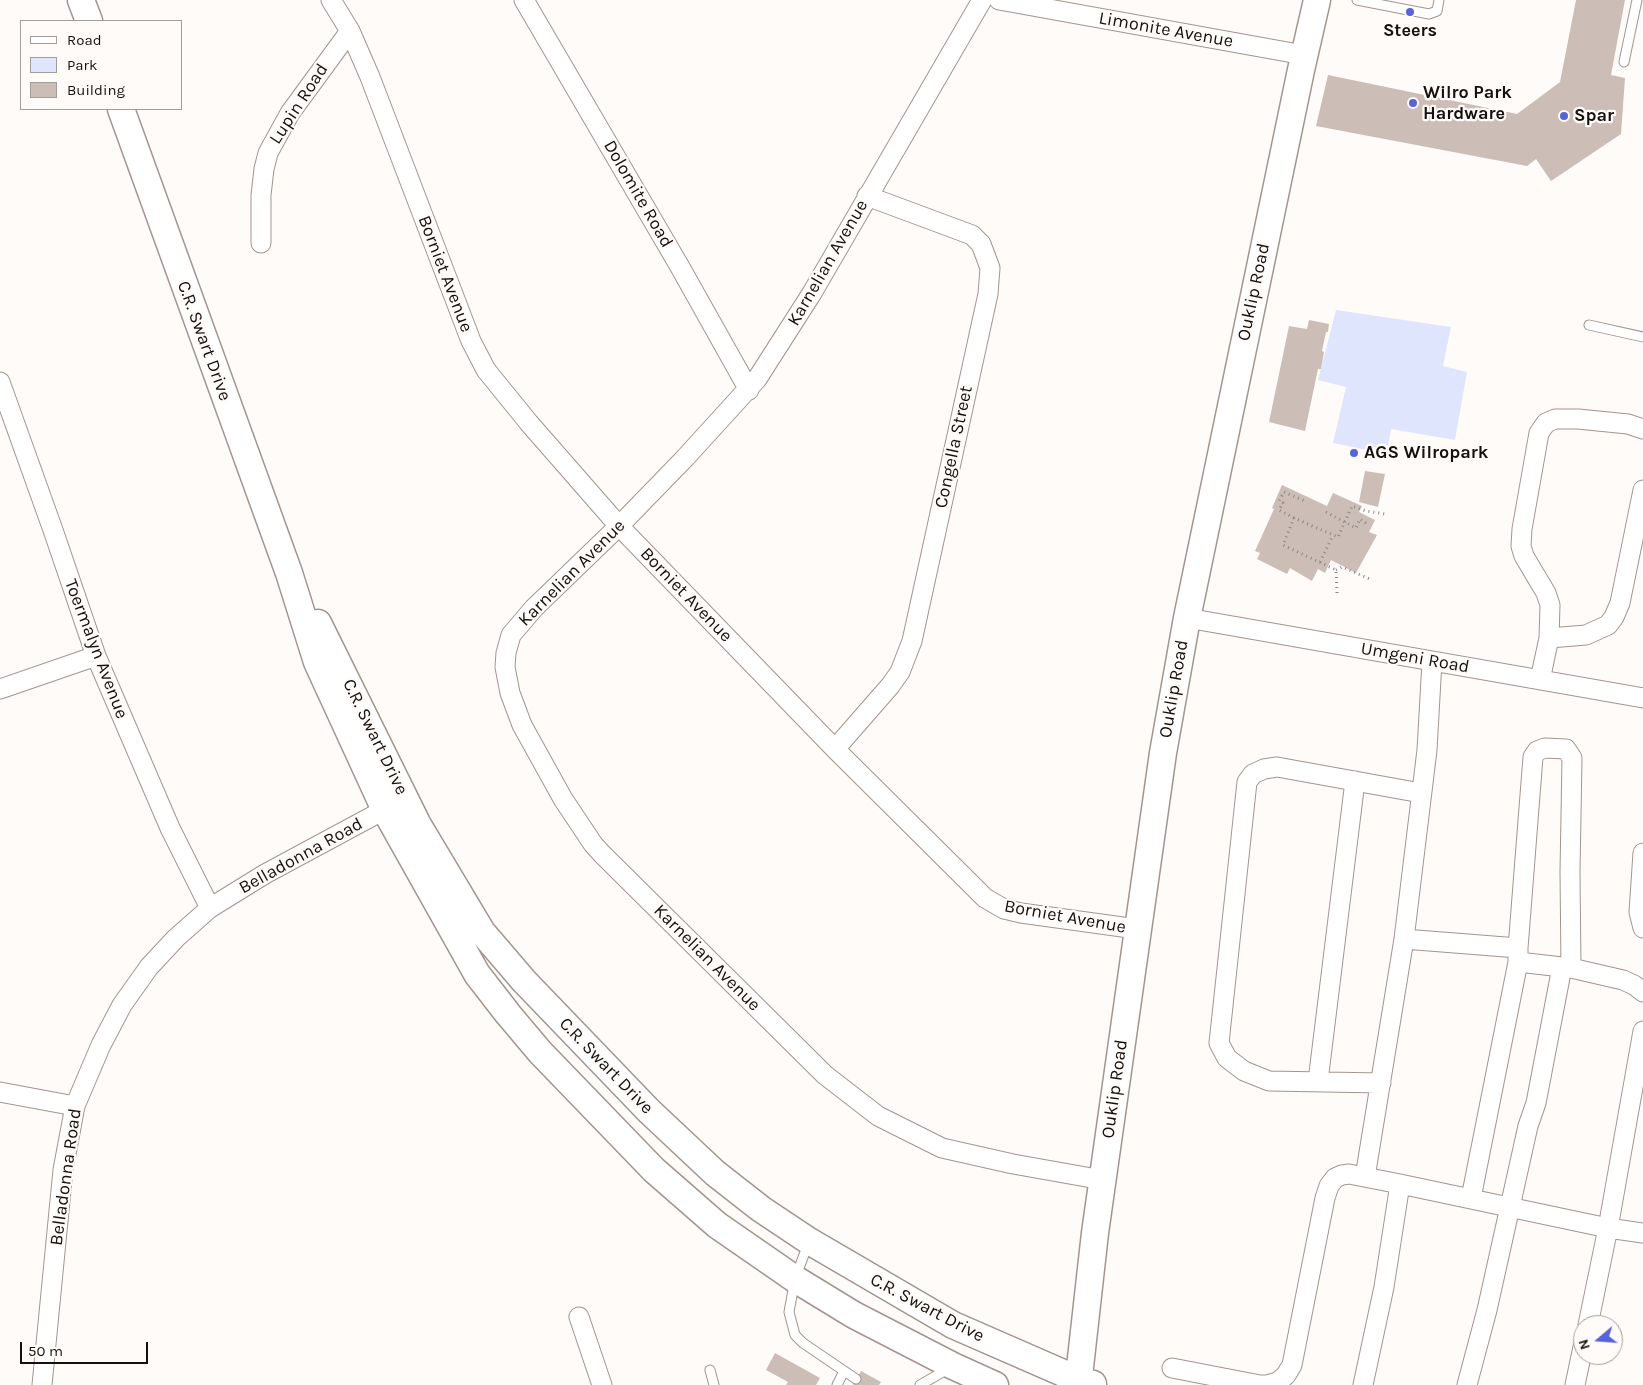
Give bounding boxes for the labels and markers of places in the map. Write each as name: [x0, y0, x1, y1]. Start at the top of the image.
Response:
marker: Steers: [1404, 6, 1416, 18]
place label: Steers: [1383, 20, 1437, 42]
place label: Wilro Park Hardware: [1423, 82, 1512, 125]
marker: Wilro Park Hardware: [1407, 97, 1419, 109]
place label: Spar: [1574, 105, 1614, 127]
marker: Spar: [1558, 110, 1570, 122]
place label: AGS Wilropark: [1364, 442, 1488, 464]
marker: AGS Wilropark: [1348, 447, 1360, 459]

